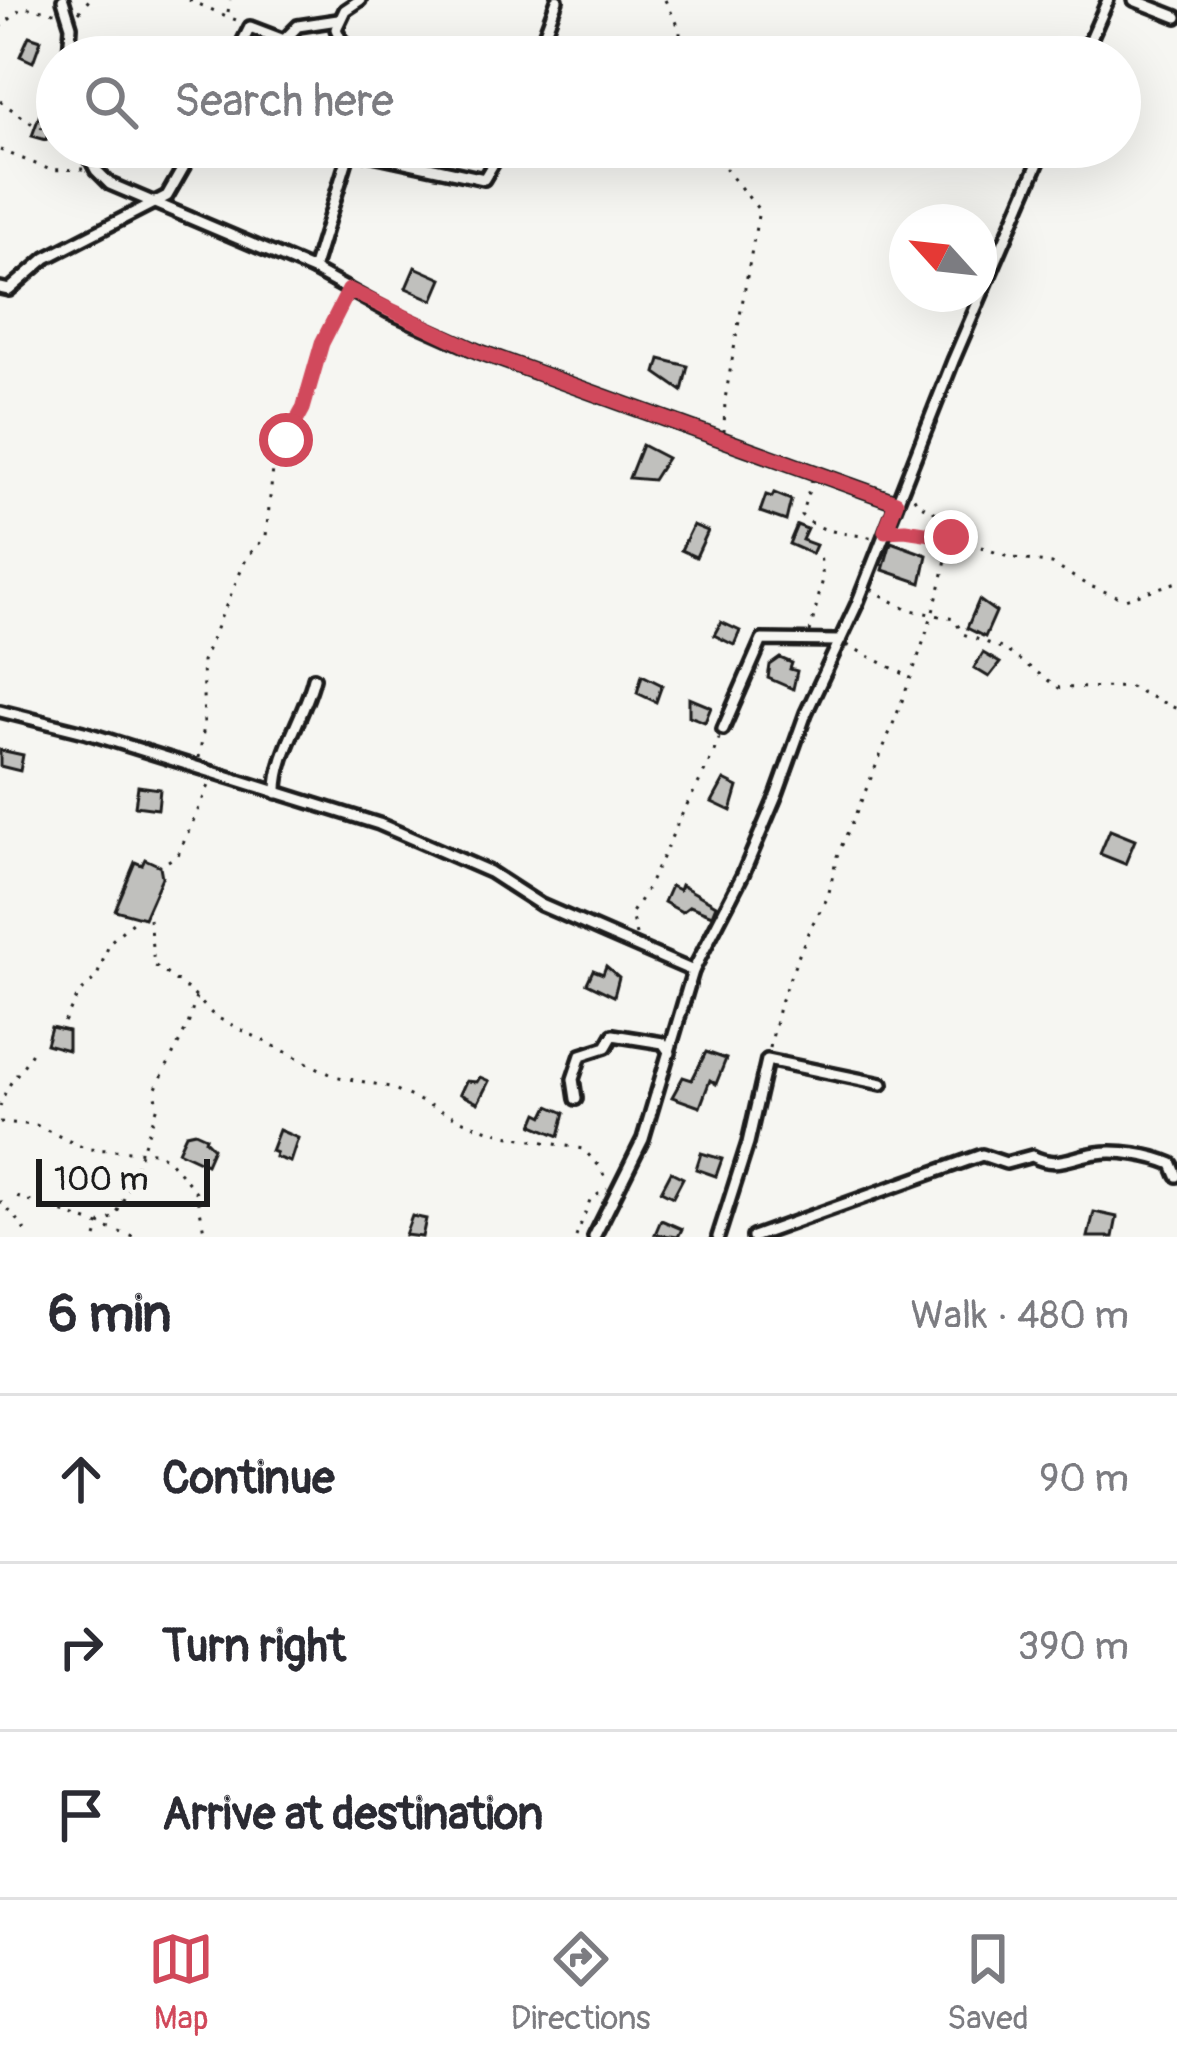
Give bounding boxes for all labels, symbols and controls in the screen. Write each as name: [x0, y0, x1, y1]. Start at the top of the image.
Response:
search box: [36, 36, 1141, 168]
icon: search: [78, 69, 144, 135]
text: Search here: [174, 74, 394, 130]
north arrow: [889, 204, 997, 312]
route start: [259, 413, 313, 467]
route end: [924, 510, 978, 564]
scale bar: [36, 1153, 210, 1206]
text: 100 m: [54, 1159, 148, 1200]
text: 6 min: [48, 1283, 171, 1347]
text: Walk · 480 m: [910, 1291, 1129, 1340]
icon: ahead: [48, 1446, 114, 1512]
text: Continue: [162, 1451, 335, 1507]
text: 90 m: [1039, 1454, 1129, 1503]
icon: right: [48, 1614, 114, 1680]
text: Turn right: [162, 1619, 346, 1675]
text: 390 m: [1017, 1622, 1129, 1671]
icon: arrive: [48, 1782, 114, 1848]
text: Arrive at destination: [162, 1787, 543, 1843]
tab: Map: [148, 1926, 214, 2039]
tab: Directions: [511, 1926, 651, 2039]
tab: Saved: [947, 1926, 1029, 2039]

